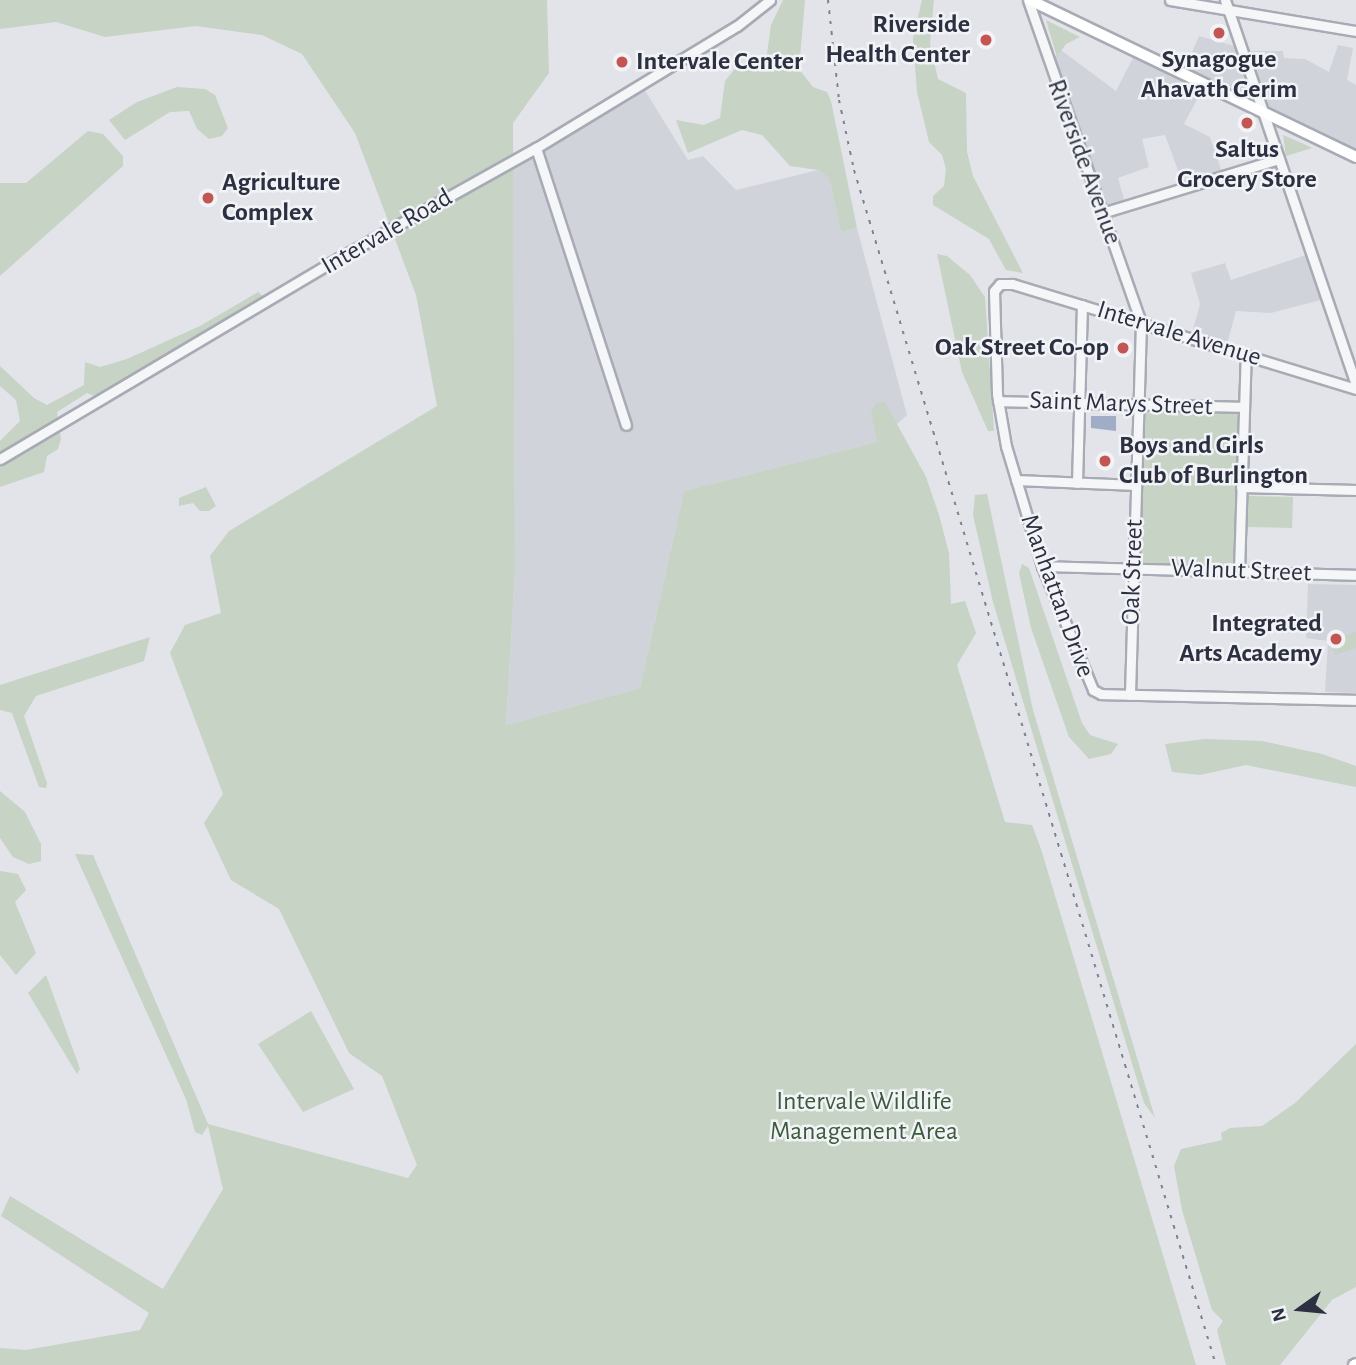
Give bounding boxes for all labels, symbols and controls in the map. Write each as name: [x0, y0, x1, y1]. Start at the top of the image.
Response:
place label: Riverside Health Center: [825, 9, 970, 70]
marker: Synagogue Ahavath Gerim: [1211, 25, 1227, 41]
marker: Riverside Health Center: [976, 30, 996, 50]
place label: Synagogue Ahavath Gerim: [1141, 44, 1297, 106]
place label: Intervale Center: [636, 46, 803, 78]
marker: Intervale Center: [614, 54, 630, 70]
street label: Riverside Avenue: [1040, 75, 1128, 249]
marker: Saltus Grocery Store: [1239, 115, 1255, 131]
place label: Saltus Grocery Store: [1177, 134, 1317, 196]
place label: Agriculture Complex: [222, 167, 340, 228]
street label: Intervale Road: [316, 182, 458, 282]
marker: Agriculture Complex: [200, 190, 216, 206]
street label: Intervale Avenue: [1093, 294, 1265, 374]
place label: Oak Street Co-op: [935, 332, 1109, 364]
marker: Oak Street Co-op: [1115, 340, 1131, 356]
street label: Saint Marys Street: [1029, 385, 1213, 423]
place label: Boys and Girls Club of Burlington: [1119, 430, 1308, 492]
marker: Boys and Girls Club of Burlington: [1097, 453, 1113, 469]
street label: Manhattan Drive: [1013, 510, 1101, 682]
street label: Oak Street: [1116, 519, 1150, 625]
street label: Walnut Street: [1170, 553, 1312, 589]
place label: Integrated Arts Academy: [1179, 608, 1322, 670]
marker: Integrated Arts Academy: [1328, 631, 1344, 647]
park label: Intervale Wildlife Management Area: [770, 1086, 958, 1148]
north arrow: [1265, 1274, 1335, 1344]
text: N: [1268, 1306, 1290, 1323]

